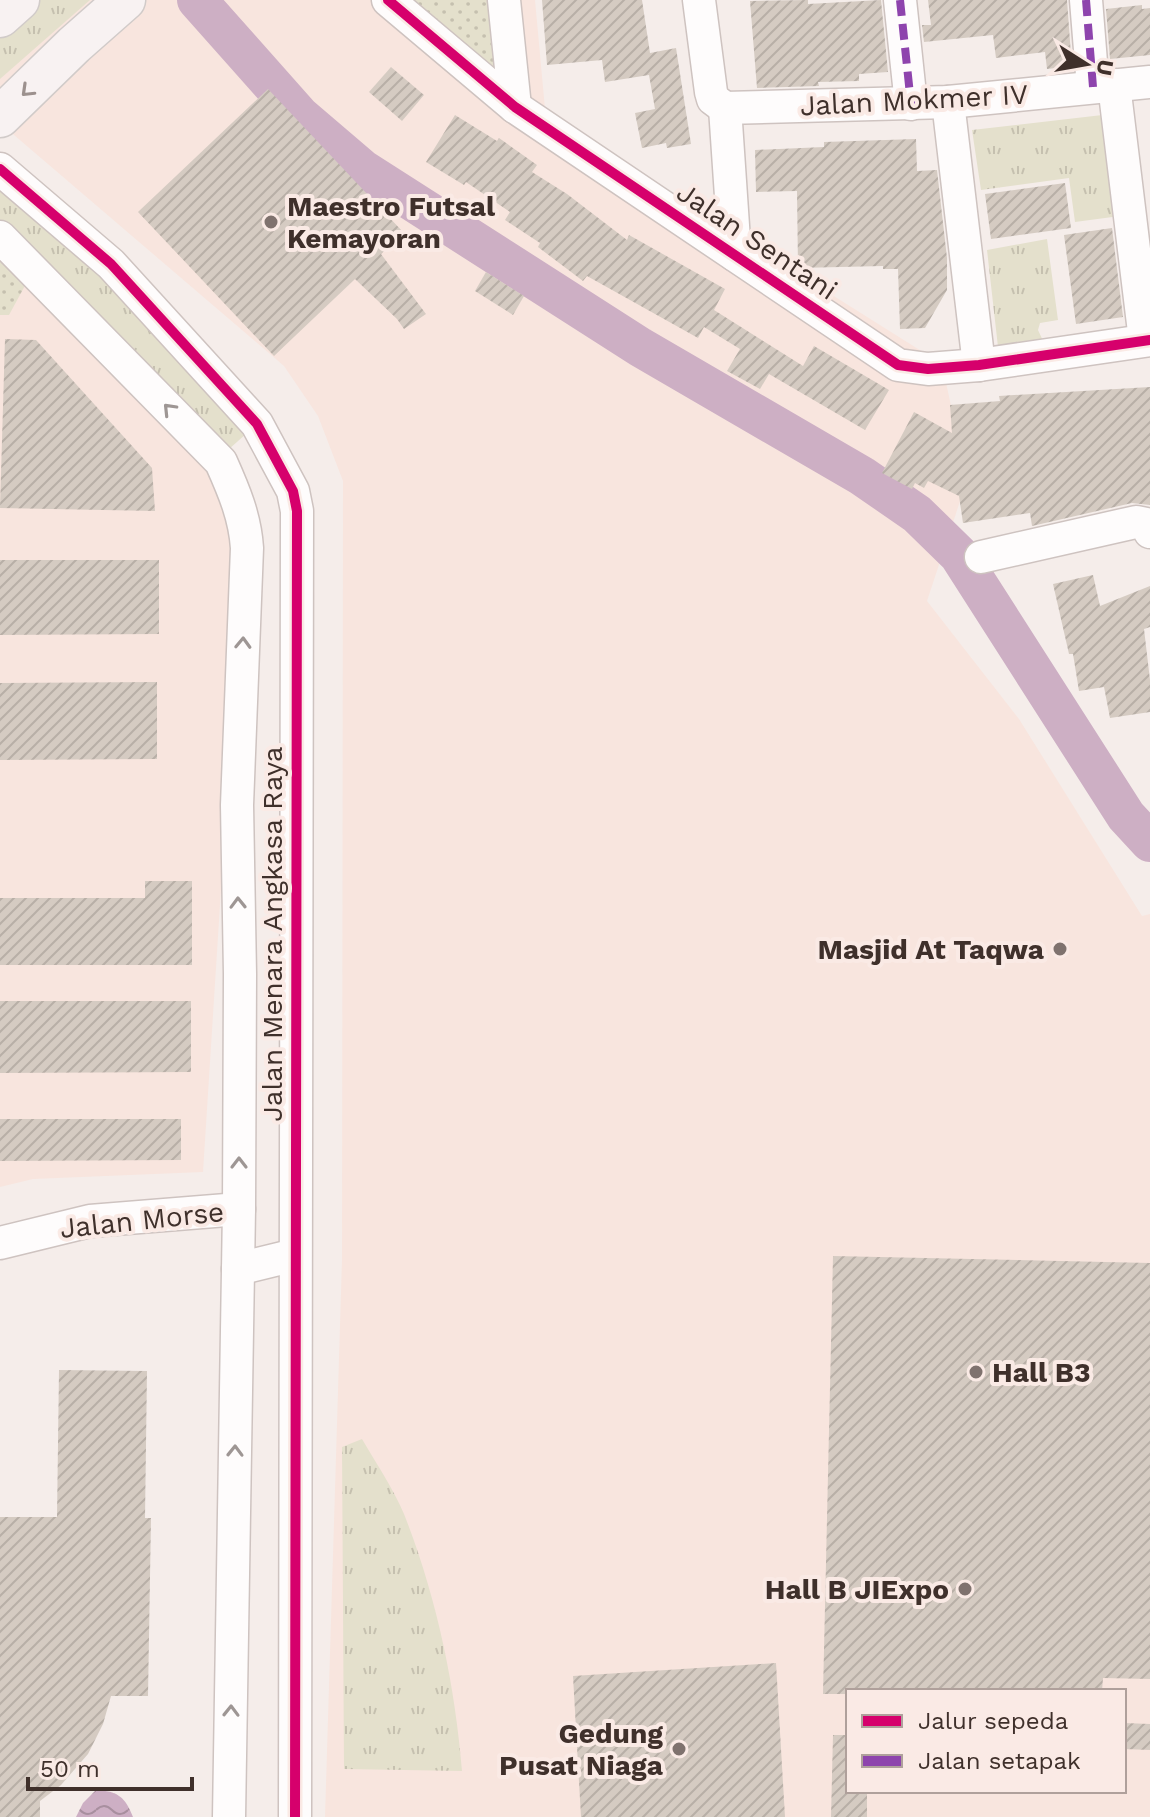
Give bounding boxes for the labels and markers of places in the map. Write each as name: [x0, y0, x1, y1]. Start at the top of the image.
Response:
place label: Maestro Futsal Kemayoran: [287, 190, 496, 255]
marker: Maestro Futsal Kemayoran: [262, 213, 280, 231]
place label: Masjid At Taqwa: [817, 933, 1045, 966]
marker: Masjid At Taqwa: [1051, 940, 1069, 958]
place label: Hall B3: [992, 1356, 1091, 1389]
marker: Hall B3: [967, 1363, 985, 1381]
place label: Hall B JIExpo: [765, 1573, 949, 1606]
marker: Hall B JIExpo: [956, 1580, 974, 1598]
place label: Gedung Pusat Niaga: [499, 1717, 664, 1782]
marker: Gedung Pusat Niaga: [670, 1740, 688, 1758]

